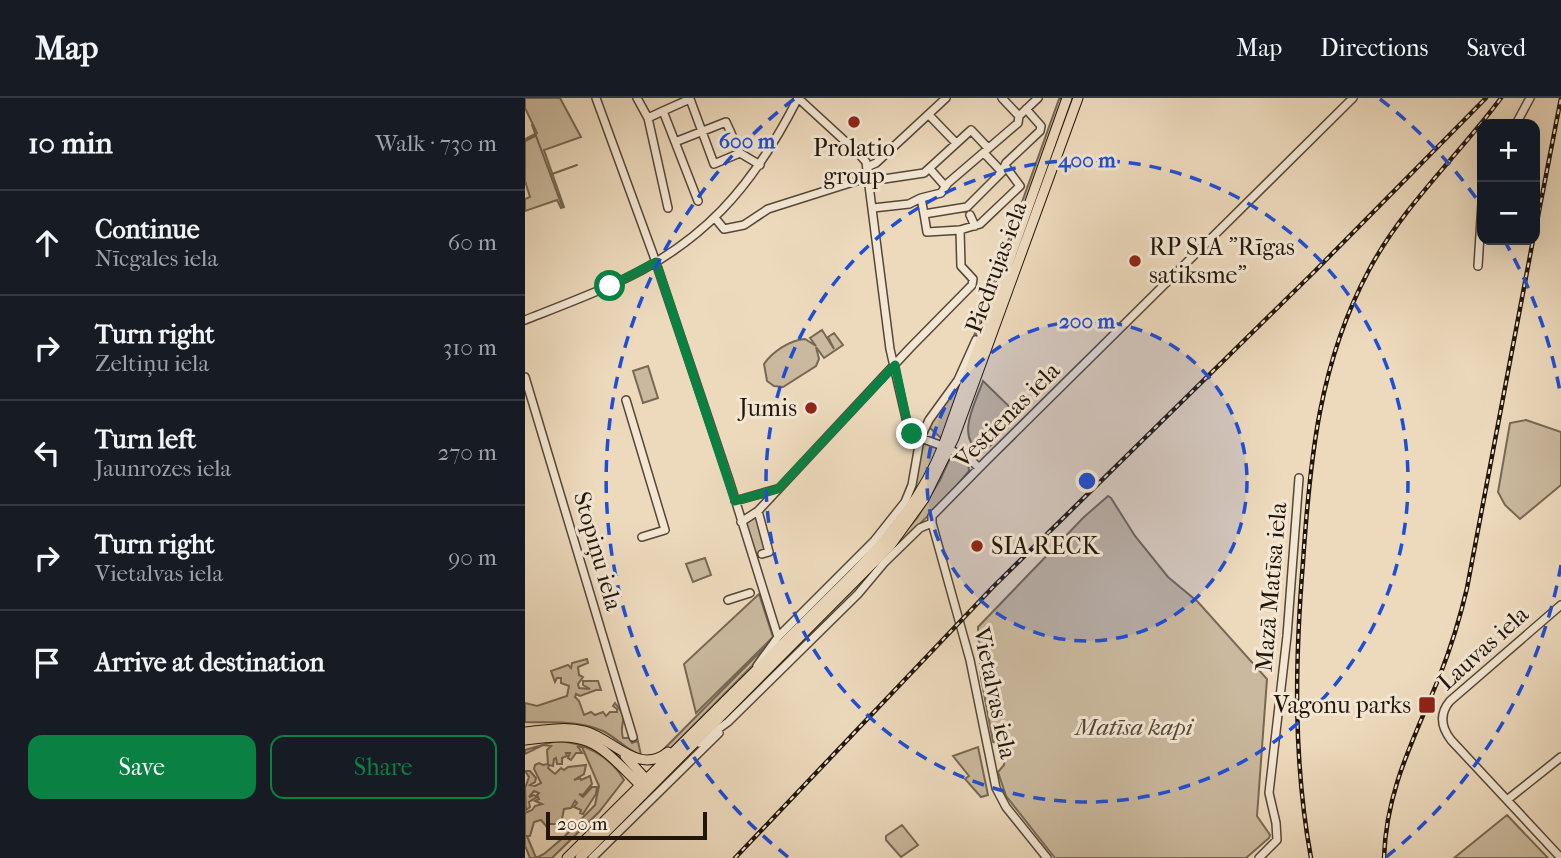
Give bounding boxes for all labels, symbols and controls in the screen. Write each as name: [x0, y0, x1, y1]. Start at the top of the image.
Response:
text: Map: [35, 29, 98, 68]
text: Map: [1236, 34, 1282, 62]
text: Directions: [1320, 34, 1428, 62]
text: Saved: [1466, 34, 1526, 62]
marker: Prolatio group: [846, 114, 862, 130]
map controls: [1477, 119, 1540, 245]
button: +: [1477, 119, 1540, 182]
text: 10 min: [28, 126, 113, 161]
text: 600 m: [719, 129, 776, 153]
text: Walk · 730 m: [375, 130, 497, 157]
place label: Prolatio group: [813, 134, 895, 190]
text: 400 m: [1057, 148, 1116, 173]
button: −: [1477, 182, 1540, 245]
street label: Piedrujas iela: [959, 197, 1033, 337]
text: Continue: [95, 214, 200, 245]
icon: ahead: [28, 224, 66, 262]
text: 60 m: [448, 229, 497, 256]
place label: RP SIA "Rīgas satiksme": [1149, 233, 1295, 289]
text: Nīcgales iela: [95, 245, 218, 272]
marker: RP SIA "Rīgas satiksme": [1127, 253, 1143, 269]
route start: [594, 270, 625, 301]
text: 200 m: [1059, 309, 1116, 333]
text: Turn right: [95, 319, 215, 350]
icon: right: [28, 329, 66, 367]
text: 310 m: [443, 334, 497, 361]
text: Zeltiņu iela: [95, 350, 209, 377]
street label: Vestienas iela: [948, 356, 1066, 474]
place label: Jumis: [737, 394, 797, 422]
marker: Jumis: [803, 400, 819, 416]
route end: [896, 418, 927, 449]
text: Turn left: [95, 424, 196, 455]
icon: left: [28, 434, 66, 472]
text: 270 m: [437, 439, 497, 466]
text: Jaunrozes iela: [95, 455, 231, 482]
centre of rings: [1075, 469, 1099, 493]
street label: Stopiņu iela: [567, 489, 629, 615]
street label: Mazā Matīsa iela: [1250, 500, 1292, 673]
text: Turn right: [95, 529, 215, 560]
place label: SIA RECK: [991, 532, 1101, 560]
marker: SIA RECK: [969, 538, 985, 554]
icon: right: [28, 539, 66, 577]
text: 90 m: [448, 544, 497, 571]
text: Vietalvas iela: [95, 560, 223, 587]
street label: Lauvas iela: [1432, 599, 1535, 696]
street label: Vietalvas iela: [967, 624, 1023, 762]
icon: arrive: [28, 644, 66, 682]
text: Arrive at destination: [95, 647, 325, 678]
place label: Vagonu parks: [1272, 691, 1411, 719]
marker: Vagonu parks: [1417, 695, 1437, 715]
park label: Matīsa kapi: [1073, 713, 1195, 741]
button: Save: [28, 735, 256, 799]
button: Share: [270, 735, 497, 799]
scale bar: [546, 809, 707, 841]
text: 200 m: [557, 813, 608, 835]

